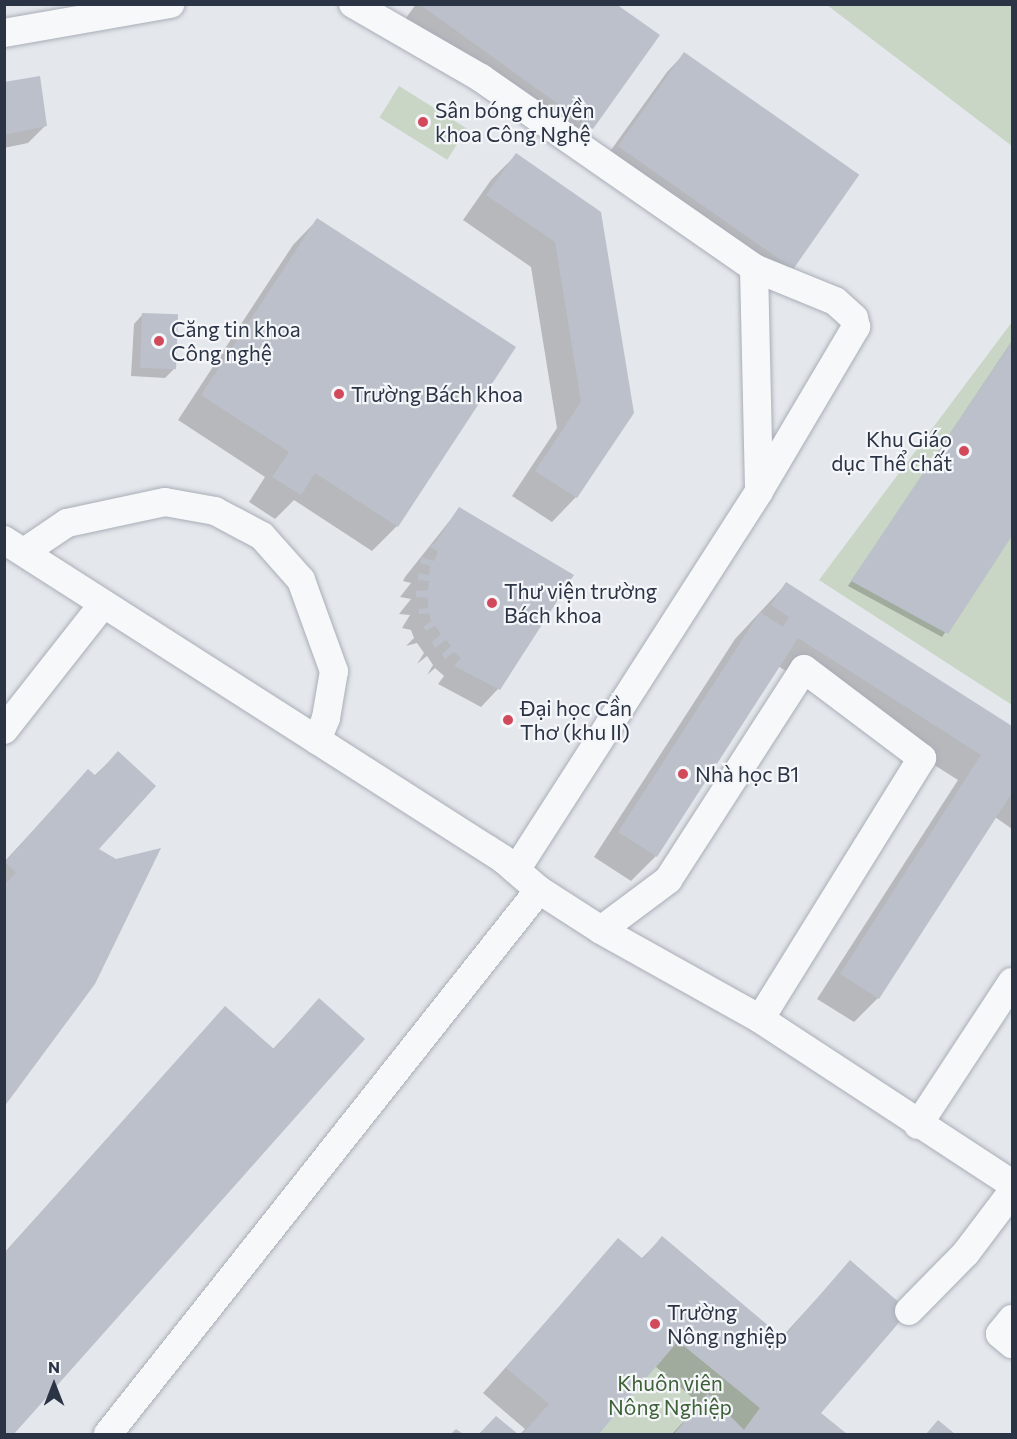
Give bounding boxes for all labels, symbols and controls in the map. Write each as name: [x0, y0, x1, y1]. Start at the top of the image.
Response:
place label: Sân bóng chuyền khoa Công Nghệ: [435, 97, 594, 147]
marker: Sân bóng chuyền khoa Công Nghệ: [416, 115, 430, 129]
place label: Căng tin khoa Công nghệ: [171, 316, 301, 366]
marker: Căng tin khoa Công nghệ: [152, 334, 166, 348]
place label: Trường Bách khoa: [351, 381, 523, 407]
marker: Trường Bách khoa: [332, 387, 346, 401]
place label: Khu Giáo dục Thể chất: [831, 426, 952, 476]
marker: Khu Giáo dục Thể chất: [957, 444, 971, 458]
place label: Thư viện trường Bách khoa: [504, 578, 657, 628]
marker: Thư viện trường Bách khoa: [485, 596, 499, 610]
place label: Đại học Cần Thơ (khu II): [520, 695, 632, 745]
marker: Đại học Cần Thơ (khu II): [501, 713, 515, 727]
place label: Nhà học B1: [695, 761, 799, 787]
marker: Nhà học B1: [676, 767, 690, 781]
place label: Trường Nông nghiệp: [667, 1299, 787, 1349]
marker: Trường Nông nghiệp: [648, 1317, 662, 1331]
north arrow: [24, 1355, 84, 1415]
text: N: [48, 1357, 60, 1376]
park label: Khuôn viên Nông Nghiệp: [608, 1370, 732, 1420]

